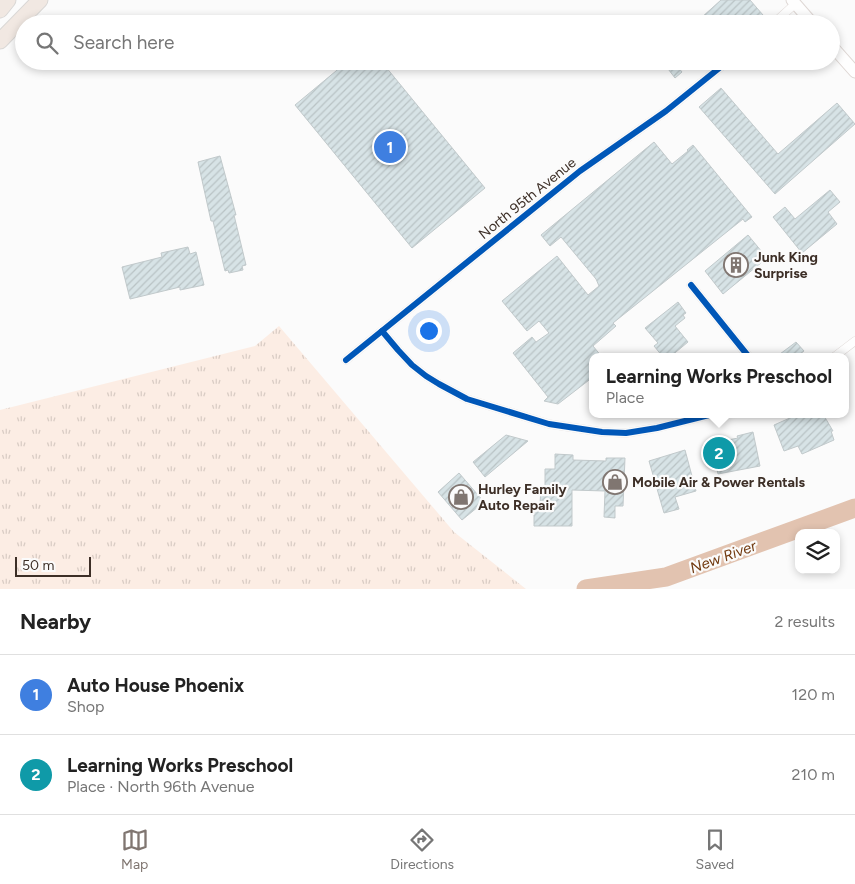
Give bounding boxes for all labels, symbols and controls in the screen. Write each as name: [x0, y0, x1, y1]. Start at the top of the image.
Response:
search box: [15, 15, 840, 70]
icon: search: [33, 29, 61, 57]
text: Search here: [73, 31, 175, 54]
pin: 1: [374, 128, 406, 166]
street label: North 95th Avenue: [475, 154, 580, 243]
place label: Junk King Surprise: [754, 249, 818, 282]
building icon: Junk King Surprise: [723, 252, 749, 278]
your location: [416, 318, 442, 344]
popup: [589, 353, 849, 418]
text: Learning Works Preschool: [606, 365, 832, 388]
text: Place: [606, 388, 644, 407]
pin: 2: [703, 434, 735, 472]
shop icon: Mobile Air & Power Rentals: [602, 469, 628, 495]
place label: Mobile Air & Power Rentals: [632, 474, 806, 491]
place label: Hurley Family Auto Repair: [478, 481, 567, 514]
shop icon: Hurley Family Auto Repair: [448, 484, 474, 510]
map controls: [795, 529, 840, 574]
button: layers: [795, 529, 840, 574]
water label: New River: [687, 536, 759, 577]
scale bar: [15, 554, 91, 577]
text: 50 m: [22, 557, 54, 574]
text: Nearby: [20, 609, 91, 634]
text: 2 results: [775, 612, 835, 631]
text: Auto House Phoenix: [67, 674, 244, 697]
text: 1: [33, 685, 39, 704]
text: 120 m: [792, 685, 835, 704]
text: Shop: [67, 697, 105, 716]
text: Learning Works Preschool: [67, 754, 293, 777]
text: 2: [31, 765, 41, 784]
text: 210 m: [792, 765, 835, 784]
text: Place · North 96th Avenue: [67, 777, 254, 796]
tab: Map: [121, 826, 149, 873]
tab: Directions: [390, 826, 454, 873]
tab: Saved: [696, 826, 734, 873]

